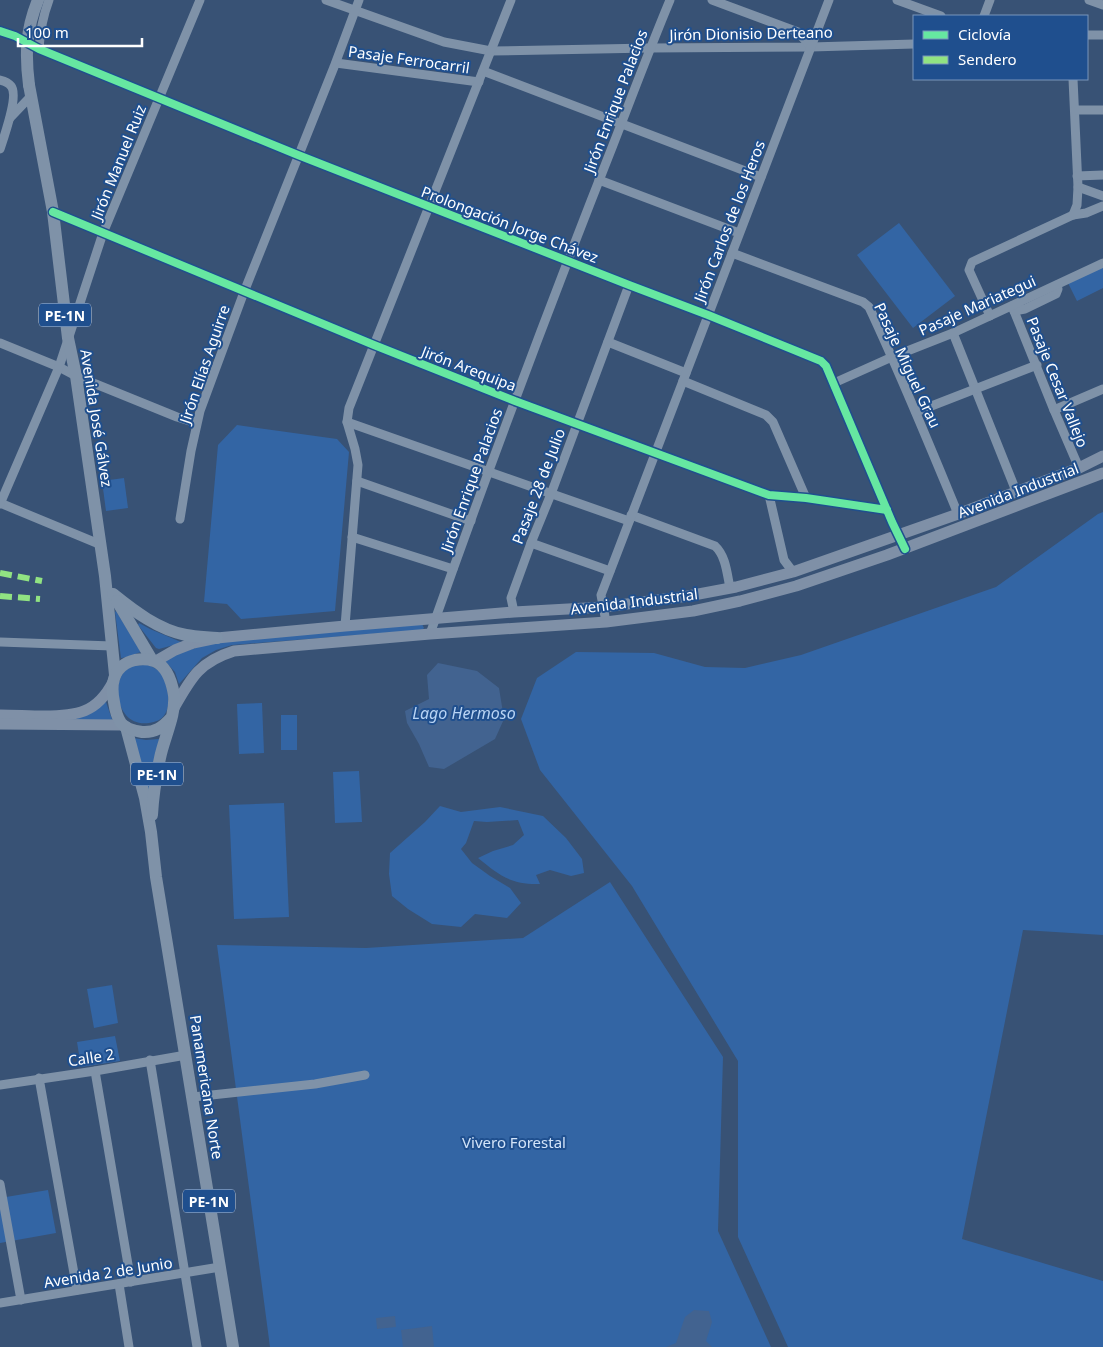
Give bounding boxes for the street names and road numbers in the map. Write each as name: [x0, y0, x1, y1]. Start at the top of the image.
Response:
street label: Jirón Dionisio Derteano: [667, 22, 833, 44]
street label: Jirón Enrique Palacios: [578, 27, 652, 177]
street label: Pasaje Ferrocarril: [347, 41, 471, 77]
street label: Jirón Manuel Ruiz: [85, 102, 150, 224]
street label: Jirón Carlos de los Heros: [688, 137, 769, 307]
street label: Prolongación Jorge Chávez: [419, 181, 601, 267]
street label: Pasaje Mariategui: [915, 270, 1039, 340]
street label: Pasaje Miguel Grau: [870, 299, 946, 431]
street label: Jirón Elías Aguirre: [174, 302, 234, 428]
road number: PE-1N: [39, 304, 91, 326]
street label: Pasaje Cesar Vallejo: [1023, 314, 1093, 450]
street label: Jirón Arequipa: [417, 340, 519, 395]
street label: Avenida José Gálvez: [76, 348, 118, 488]
street label: Jirón Enrique Palacios: [435, 405, 506, 557]
street label: Pasaje 28 de Julio: [507, 425, 569, 547]
street label: Avenida Industrial: [955, 458, 1081, 522]
street label: Avenida Industrial: [569, 583, 699, 619]
road number: PE-1N: [131, 762, 183, 786]
street label: Panamericana Norte: [186, 1014, 228, 1160]
street label: Calle 2: [66, 1043, 116, 1071]
road number: PE-1N: [183, 1190, 235, 1212]
street label: Avenida 2 de Junio: [42, 1252, 174, 1292]

